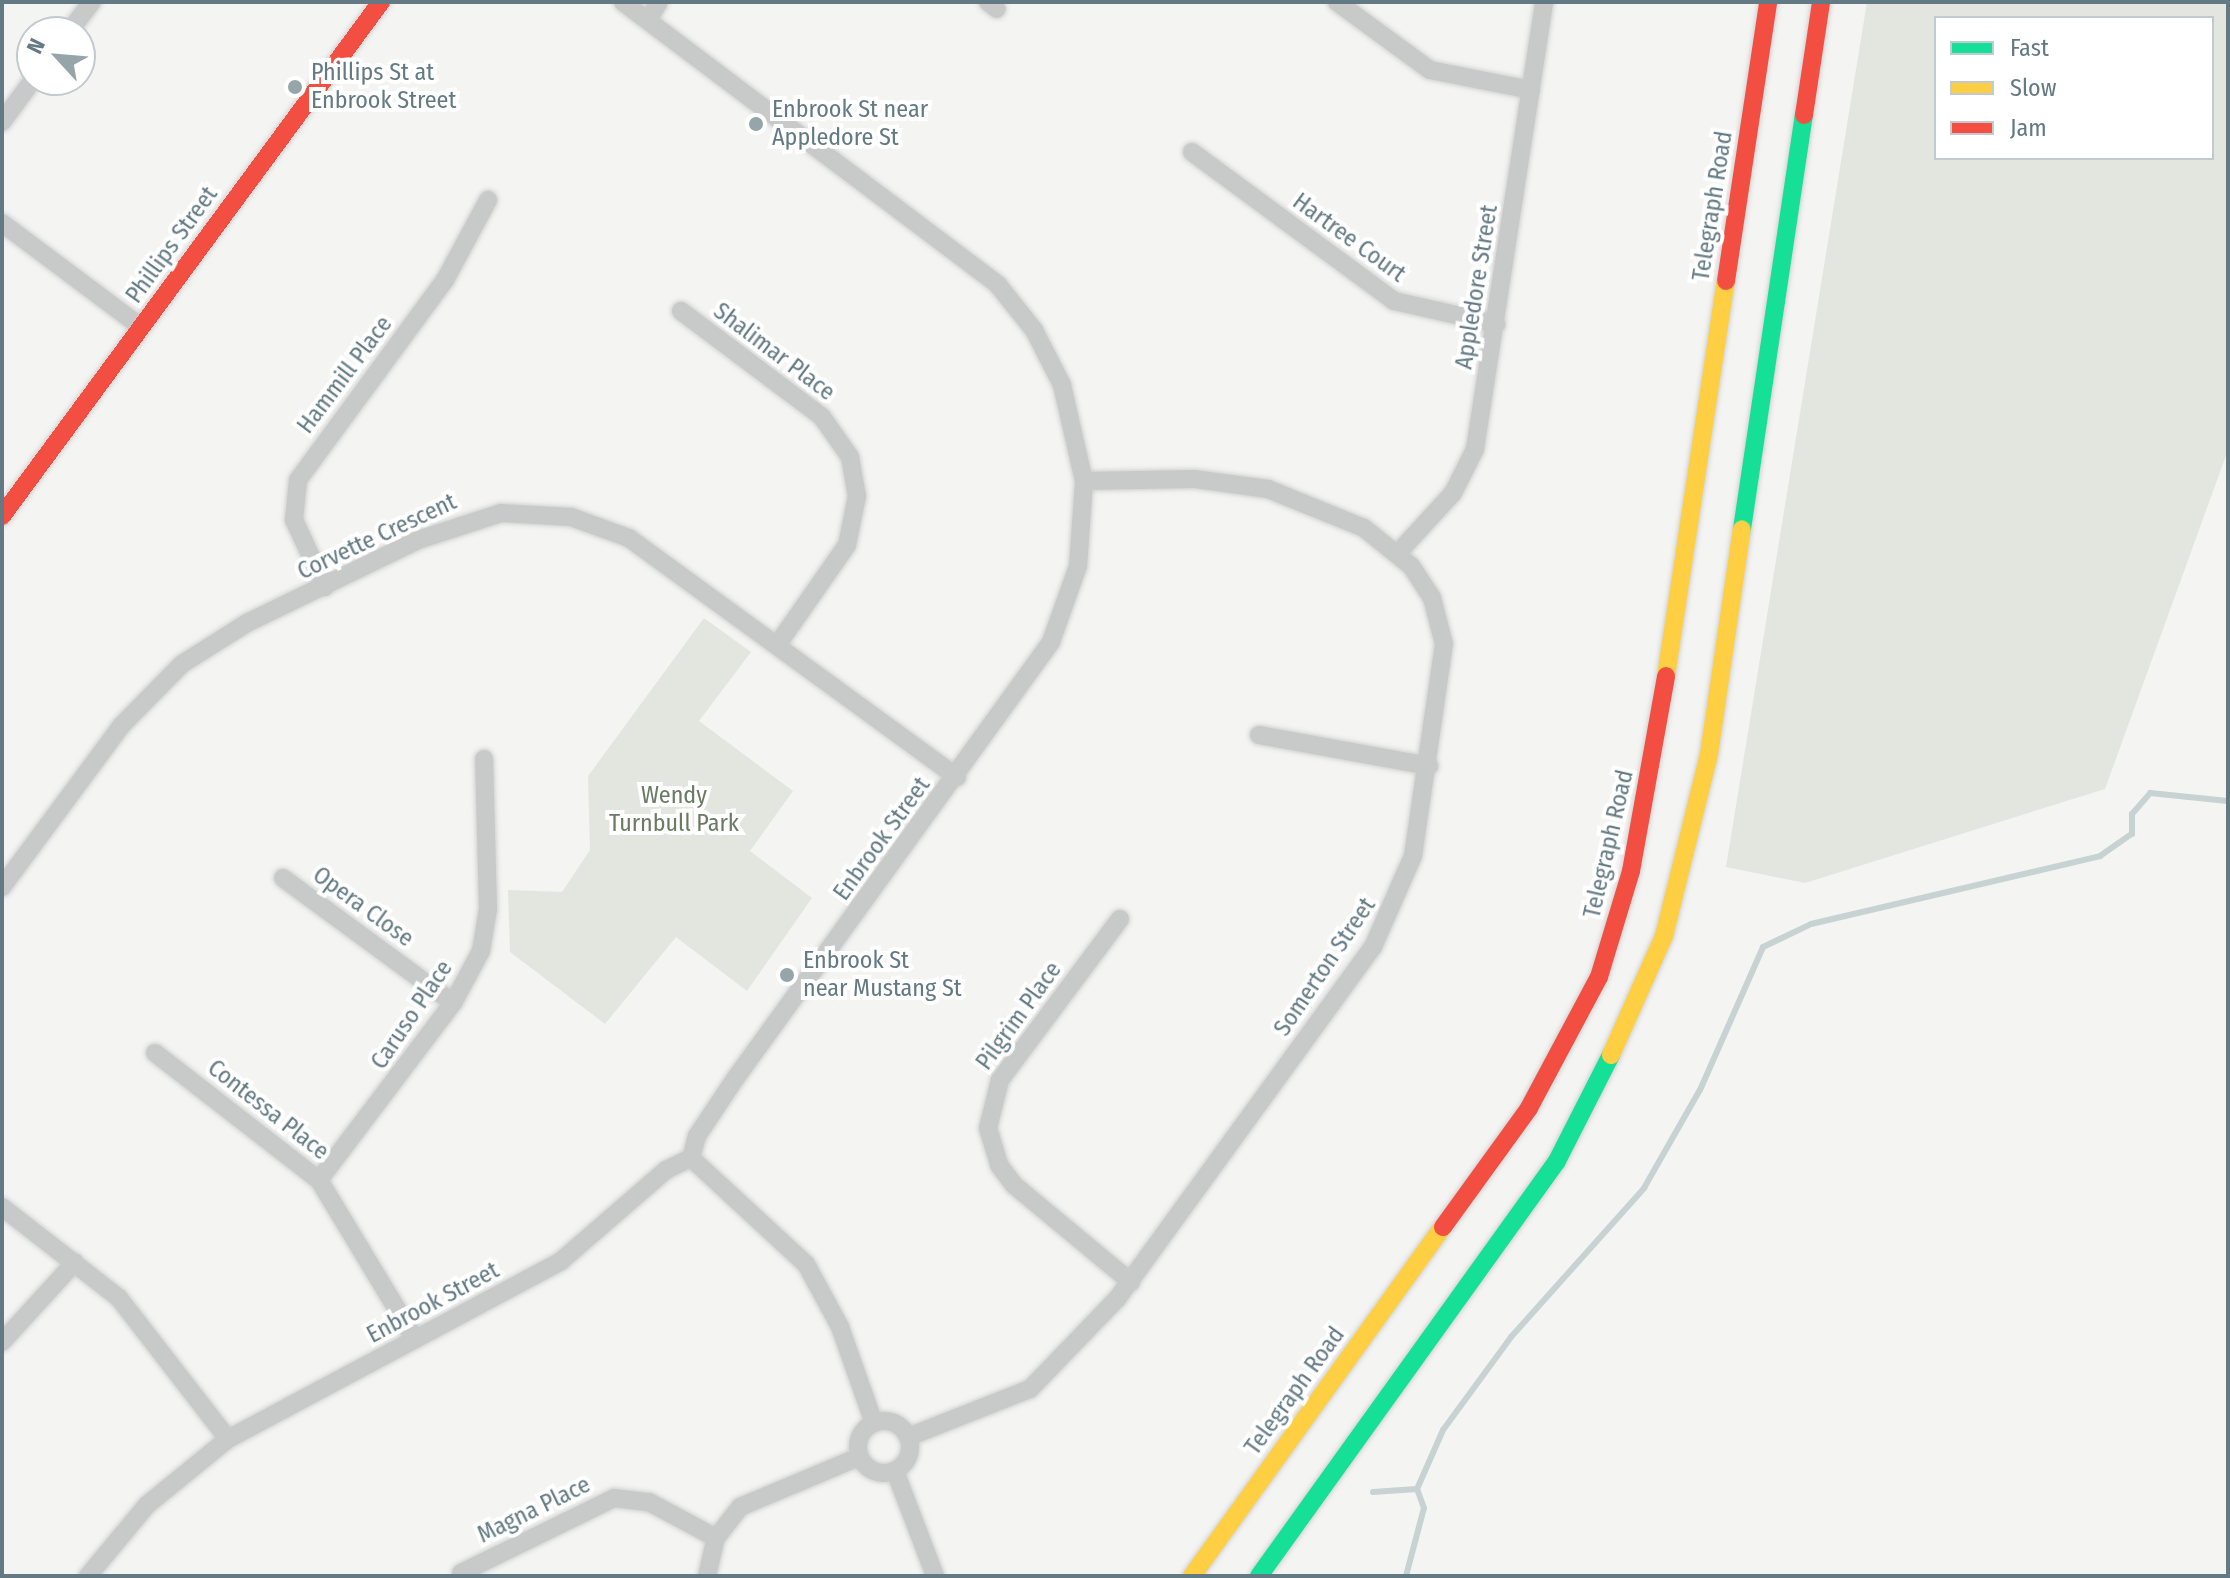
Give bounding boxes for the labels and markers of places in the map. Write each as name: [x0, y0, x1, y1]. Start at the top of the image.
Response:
place label: Phillips St at Enbrook Street: [311, 59, 456, 115]
marker: Phillips St at Enbrook Street: [286, 78, 304, 96]
place label: Enbrook St near Appledore St: [772, 96, 928, 152]
marker: Enbrook St near Appledore St: [747, 115, 765, 133]
place label: Enbrook St near Mustang St: [803, 947, 962, 1003]
marker: Enbrook St near Mustang St: [778, 966, 796, 984]

